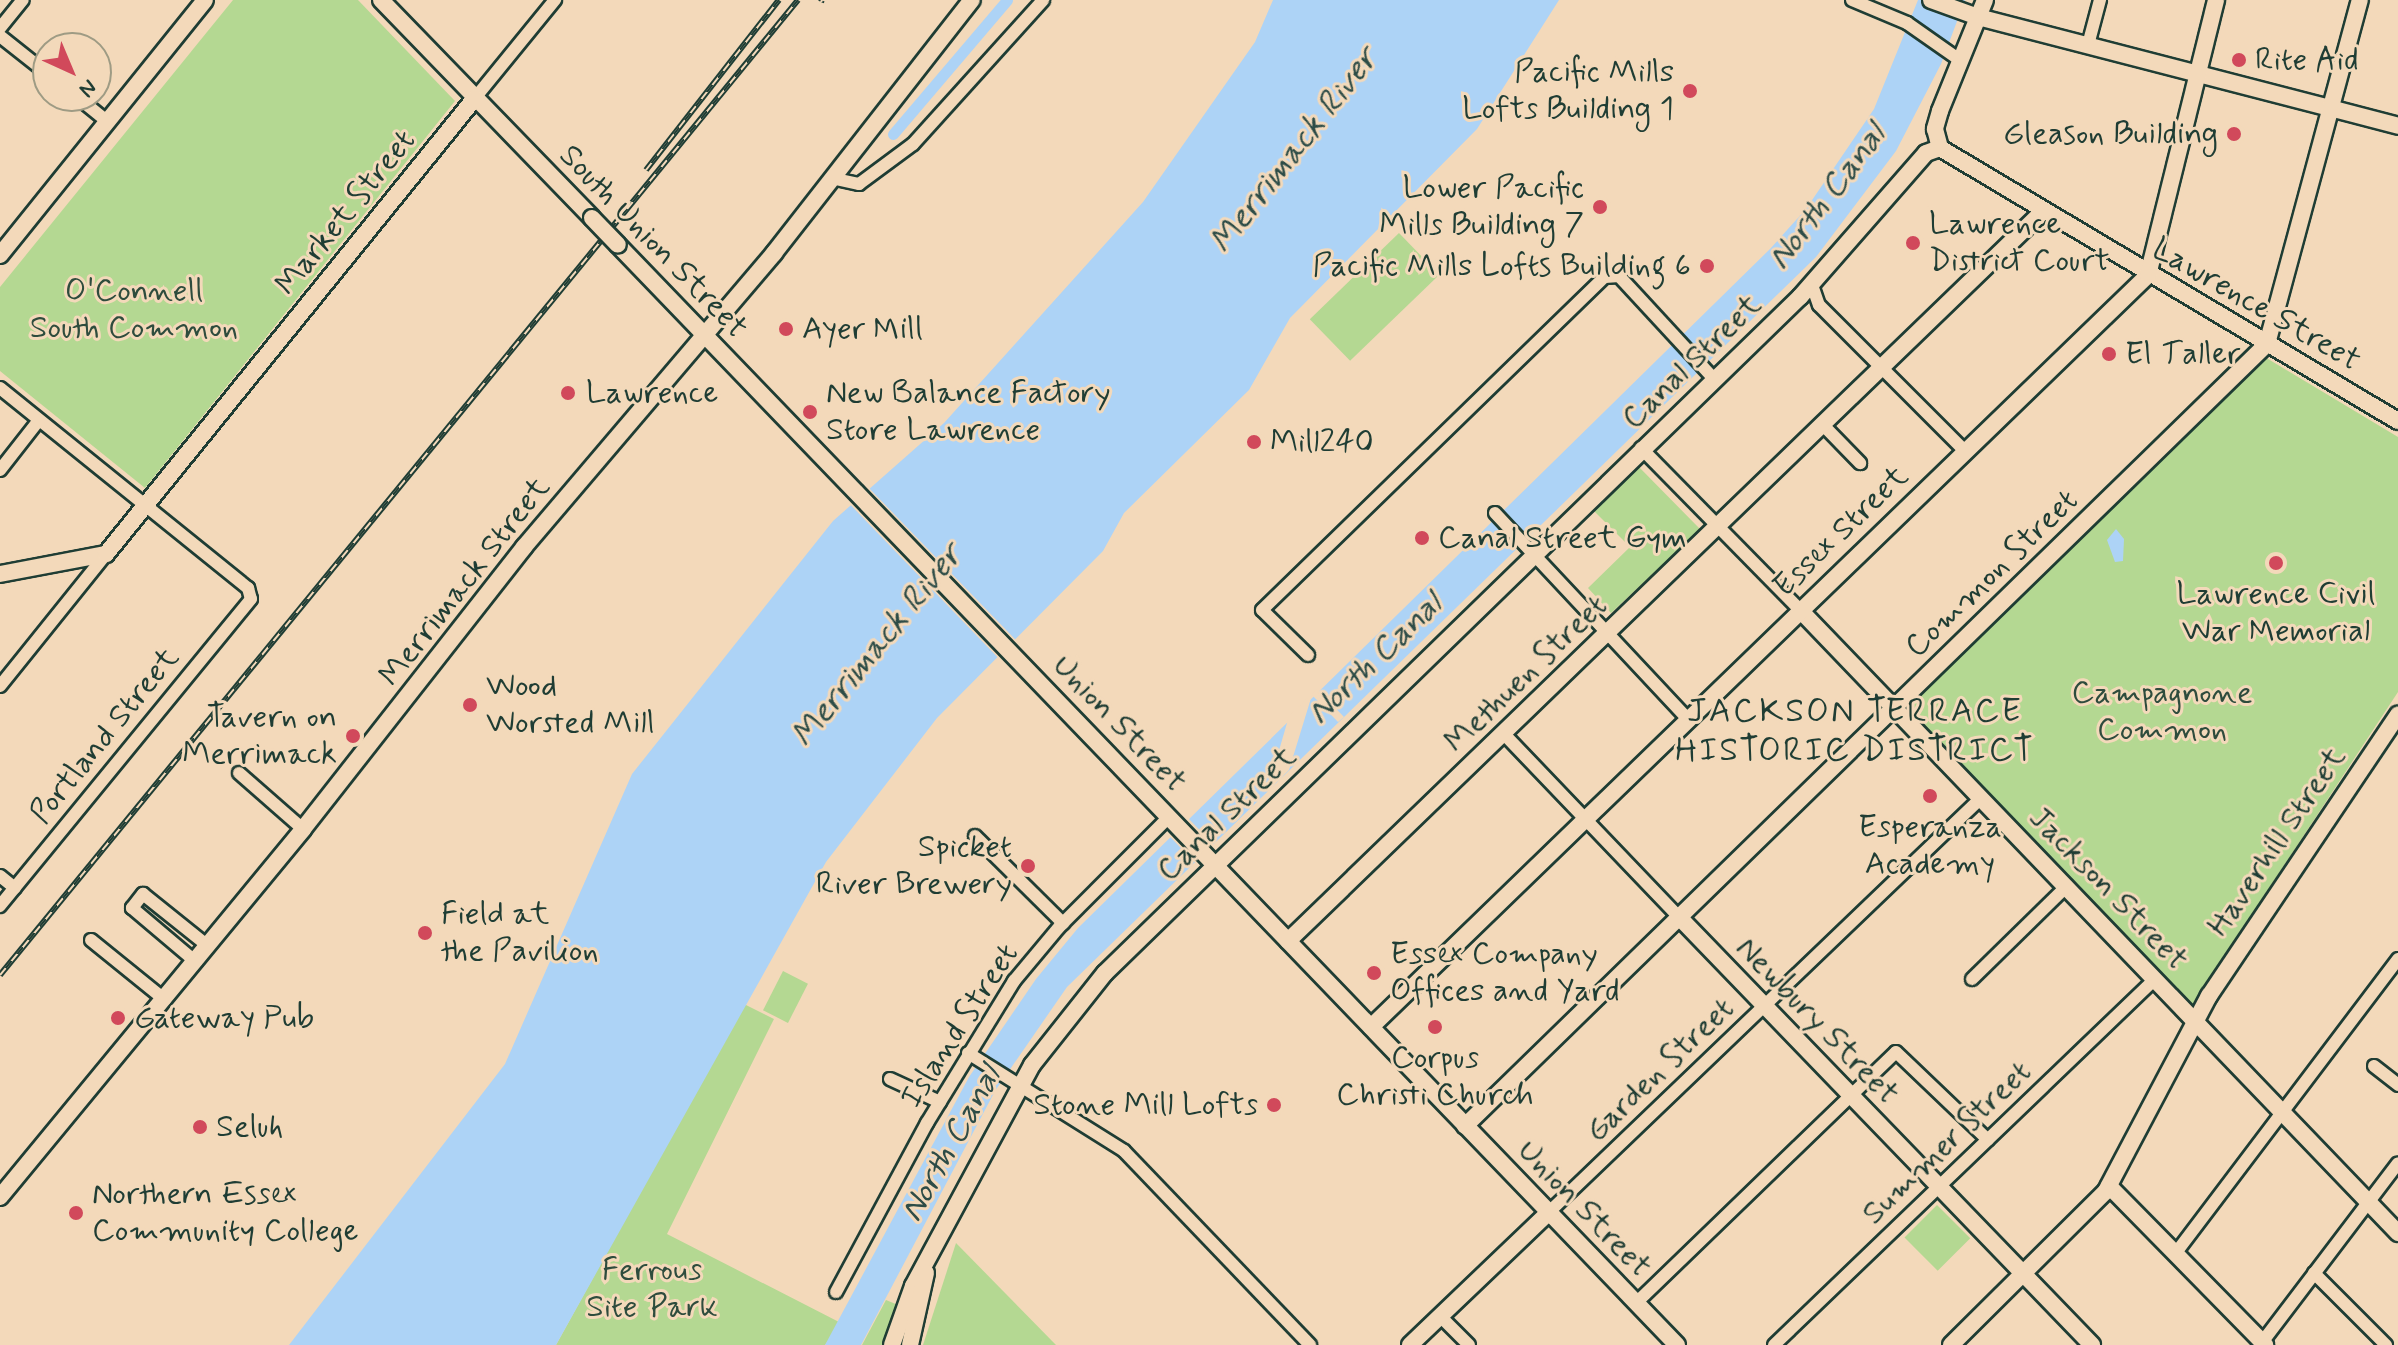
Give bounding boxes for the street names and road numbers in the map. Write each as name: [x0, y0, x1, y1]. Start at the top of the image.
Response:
street label: Market Street: [266, 120, 426, 306]
street label: South Union Street: [551, 138, 755, 346]
street label: Lawrence Street: [2146, 230, 2366, 380]
street label: Canal Street: [1614, 286, 1770, 438]
street label: Essex Street: [1765, 458, 1917, 606]
street label: Merrimack Street: [371, 470, 559, 694]
street label: Common Street: [1896, 480, 2088, 668]
street label: Methuen Street: [1435, 585, 1617, 763]
street label: Portland Street: [22, 640, 188, 832]
street label: Union Street: [1044, 648, 1194, 800]
street label: Canal Street: [1149, 738, 1305, 890]
street label: Haverhill Street: [2200, 740, 2354, 944]
street label: Jackson Street: [2021, 800, 2195, 978]
street label: Newbury Street: [1728, 930, 1906, 1112]
street label: Island Street: [891, 934, 1029, 1118]
street label: Garden Street: [1576, 988, 1744, 1152]
street label: Summer Street: [1853, 1051, 2041, 1235]
street label: Union Street: [1509, 1133, 1659, 1285]

